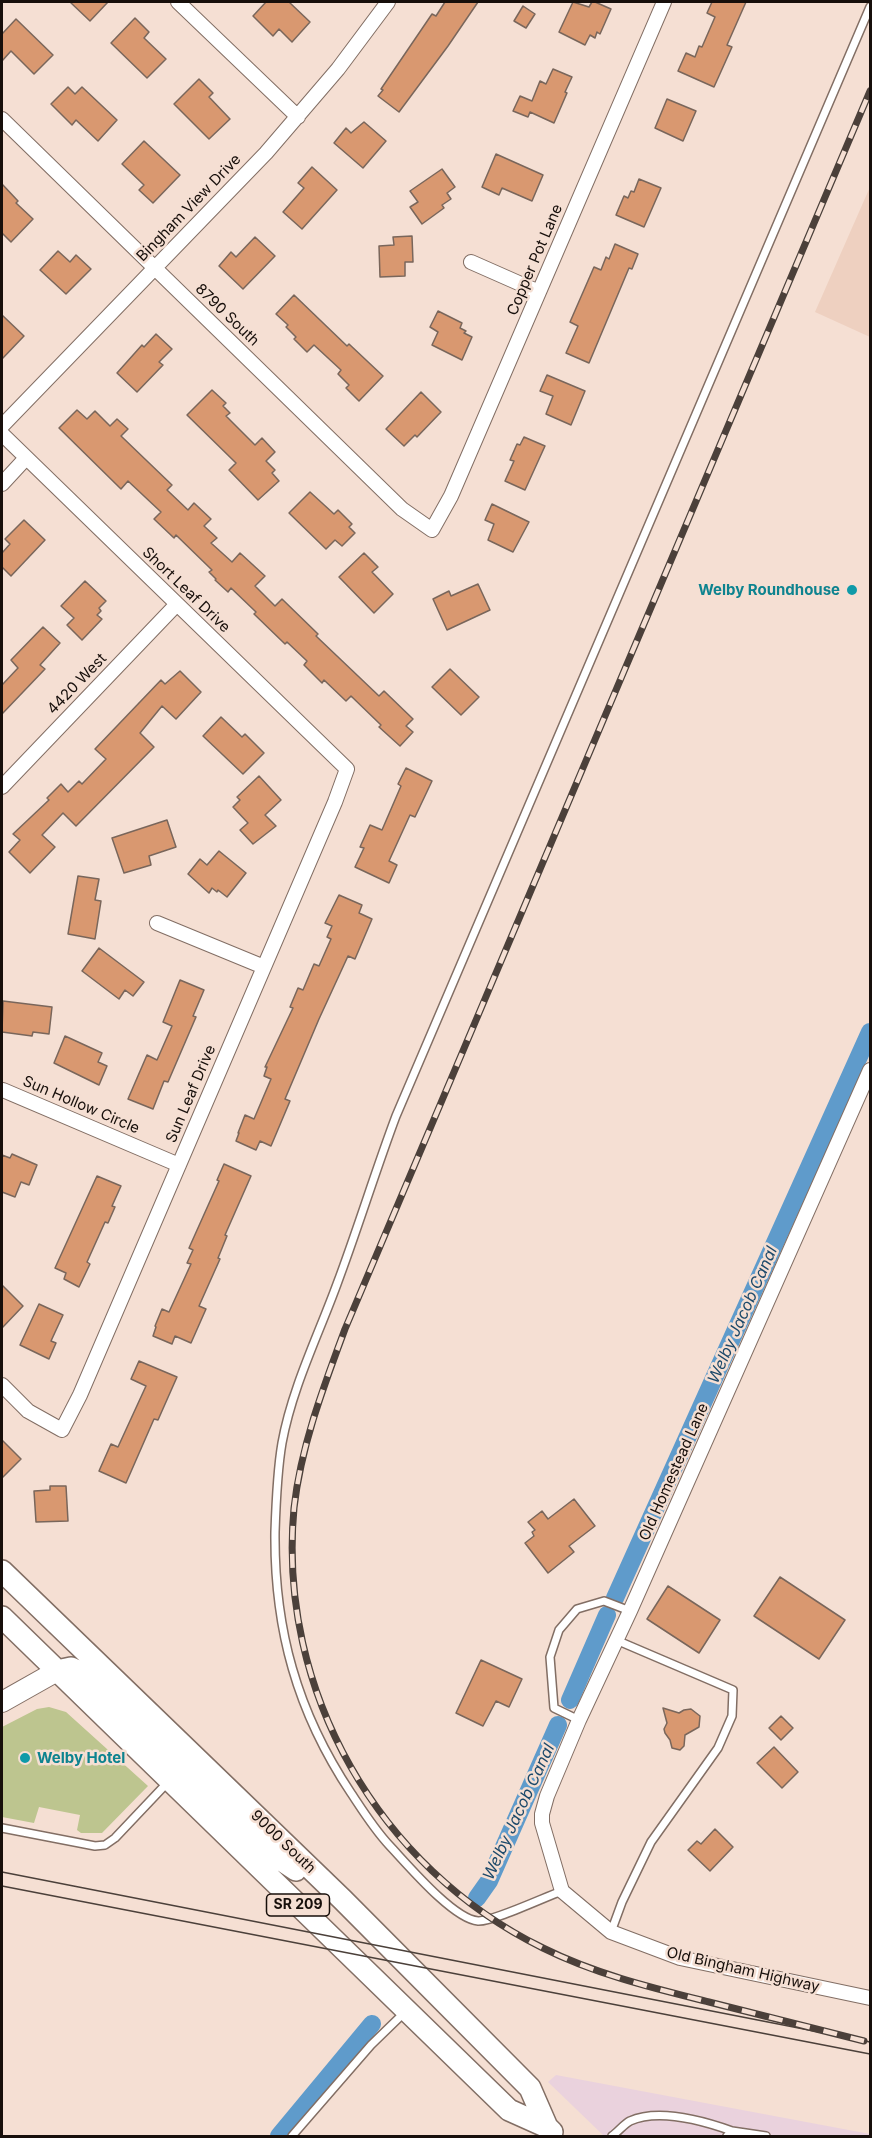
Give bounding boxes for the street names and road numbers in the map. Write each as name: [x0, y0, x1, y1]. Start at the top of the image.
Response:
street label: Bingham View Drive: [133, 151, 245, 265]
street label: Copper Pot Lane: [503, 202, 567, 318]
street label: 8790 South: [191, 280, 263, 350]
street label: Short Leaf Drive: [138, 543, 234, 637]
street label: 4420 West: [44, 650, 110, 718]
street label: Sun Leaf Drive: [162, 1042, 220, 1146]
street label: Sun Hollow Circle: [20, 1072, 142, 1138]
street label: Old Homestead Lane: [636, 1401, 712, 1543]
street label: 9000 South: [247, 1807, 319, 1877]
road number: SR 209: [266, 1894, 330, 1916]
street label: Old Bingham Highway: [665, 1944, 821, 1996]

